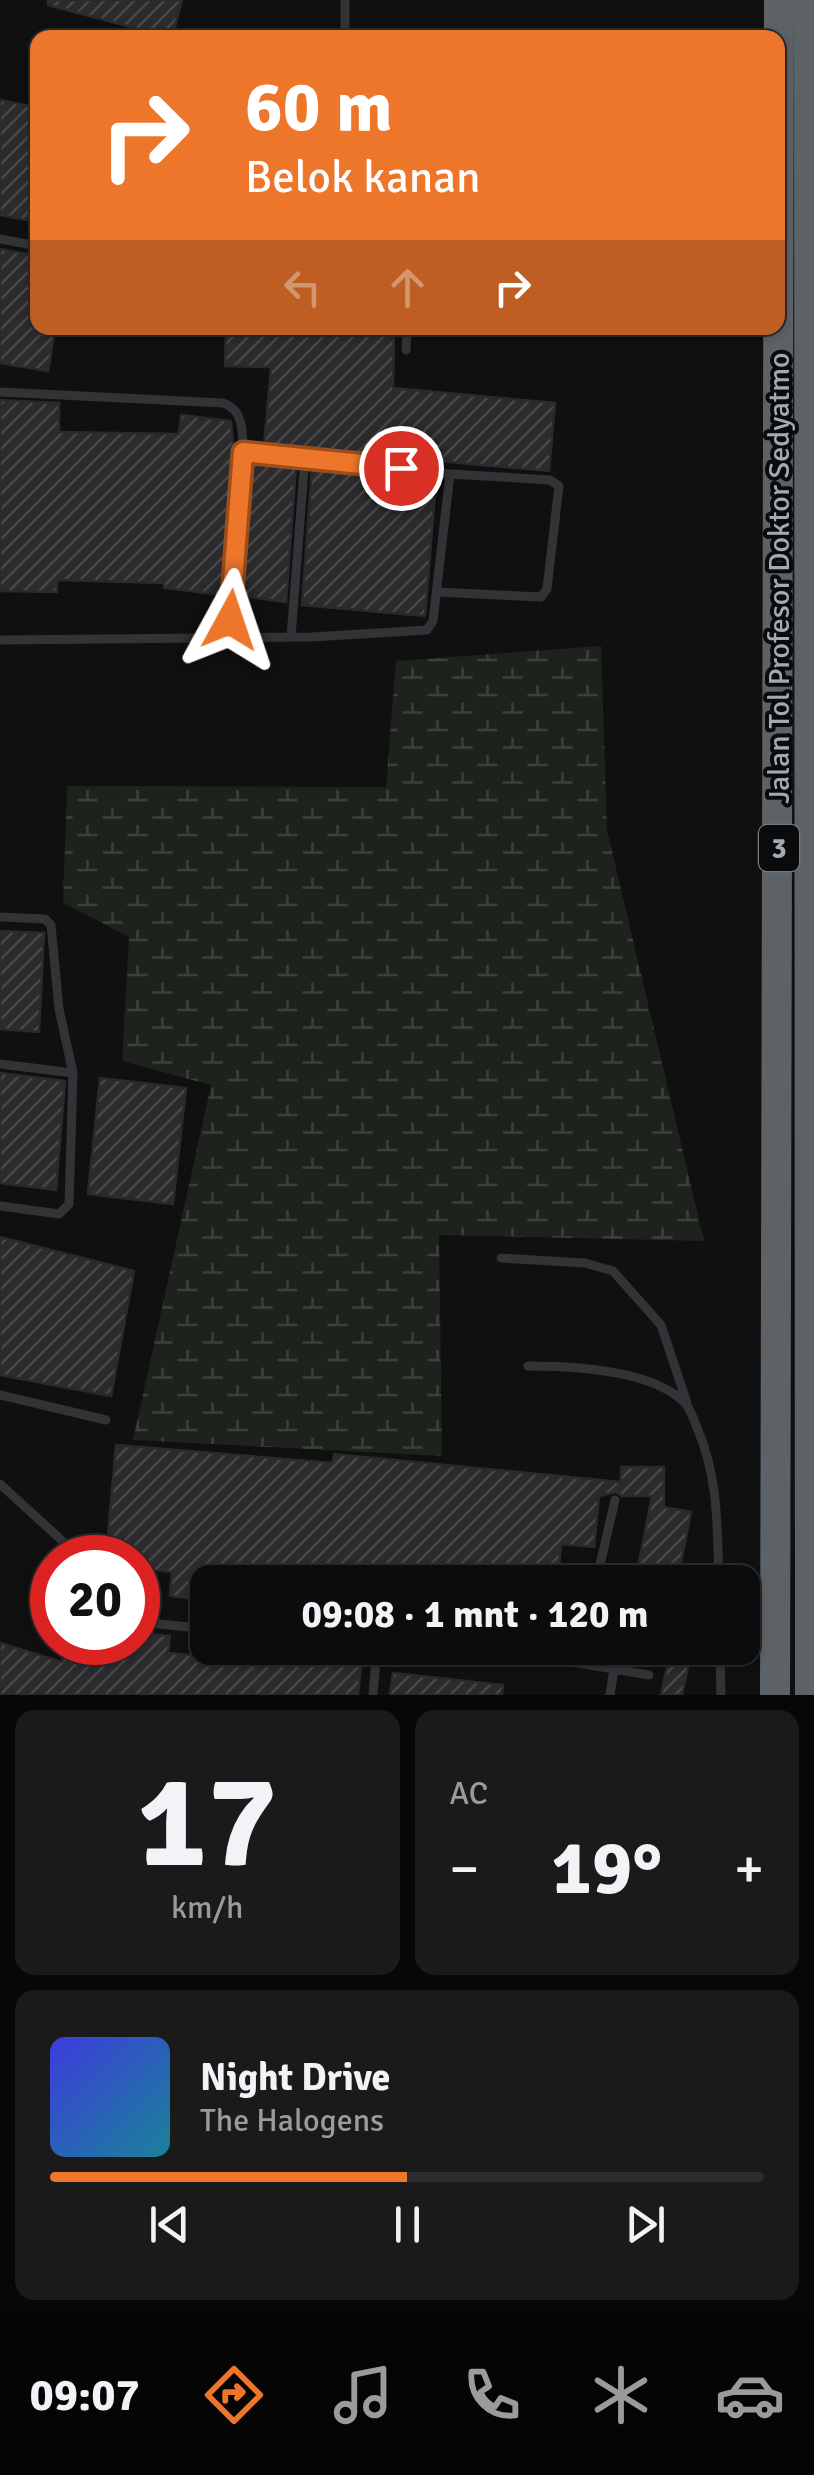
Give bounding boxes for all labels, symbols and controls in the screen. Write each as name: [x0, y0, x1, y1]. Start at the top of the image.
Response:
text: 60 m: [245, 64, 393, 150]
icon: right: [80, 70, 210, 200]
text: Belok kanan: [245, 150, 481, 205]
icon: left: [275, 260, 330, 315]
icon: ahead: [380, 260, 435, 315]
icon: right: [485, 260, 540, 315]
street label: Jalan Tol Profesor Doktor Sedyatmo: [761, 352, 798, 804]
pin: [359, 426, 444, 511]
icon: arrive: [374, 441, 429, 496]
position arrow: [178, 568, 282, 672]
road number: 3: [759, 825, 799, 871]
speed limit sign: 20: [30, 1535, 160, 1665]
text: 09:08 · 1 mnt · 120 m: [301, 1591, 649, 1638]
text: 17: [137, 1743, 277, 1903]
text: AC: [450, 1774, 488, 1813]
text: 19°: [551, 1822, 662, 1915]
text: −: [450, 1835, 479, 1903]
text: +: [734, 1835, 764, 1903]
text: km/h: [171, 1888, 243, 1927]
text: Night Drive: [200, 2054, 390, 2101]
text: The Halogens: [200, 2101, 384, 2140]
icon: previous: [142, 2197, 197, 2252]
icon: pause: [380, 2197, 435, 2252]
icon: next: [618, 2197, 673, 2252]
icon: directions: [199, 2360, 269, 2430]
icon: music: [328, 2360, 398, 2430]
icon: phone: [457, 2360, 527, 2430]
icon: climate: [586, 2360, 656, 2430]
icon: car: [715, 2360, 785, 2430]
text: 09:07: [29, 2368, 140, 2423]

